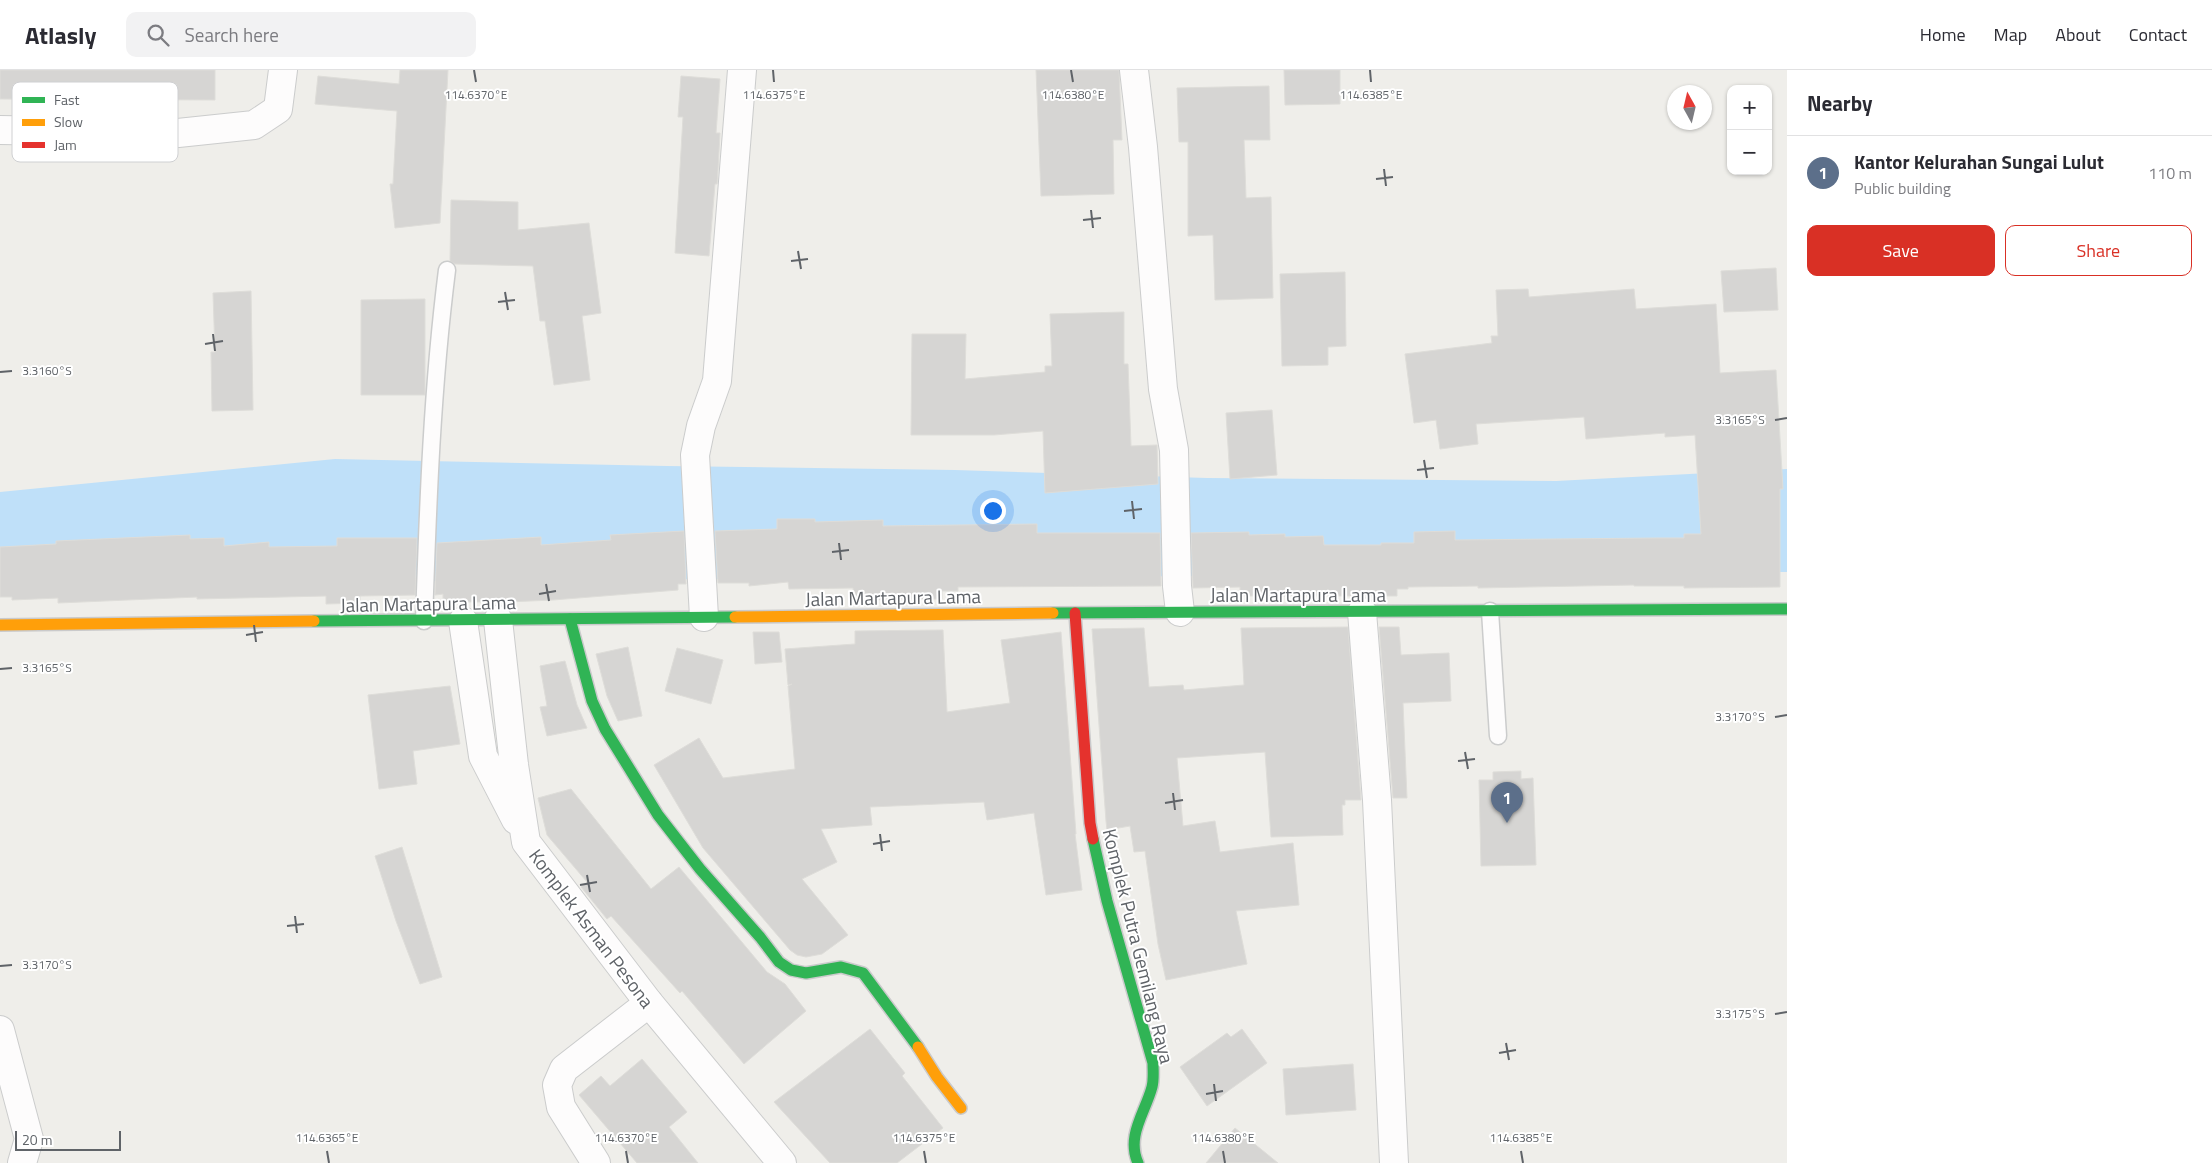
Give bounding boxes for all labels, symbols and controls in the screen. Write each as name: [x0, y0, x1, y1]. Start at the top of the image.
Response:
search box: [126, 12, 476, 57]
text: Atlasly: [25, 17, 96, 53]
text: Search here: [184, 20, 279, 49]
icon: search: [144, 21, 172, 49]
text: Home: [1920, 21, 1966, 48]
text: Map: [1994, 21, 2027, 48]
text: About: [2055, 21, 2101, 48]
text: Contact: [2129, 21, 2187, 48]
legend: [12, 82, 178, 162]
text: 114.6370°E: [445, 85, 508, 104]
text: 114.6375°E: [743, 85, 806, 104]
text: 114.6380°E: [1042, 85, 1105, 104]
text: 114.6385°E: [1340, 85, 1403, 104]
north arrow: [1667, 85, 1712, 130]
map controls: [1727, 85, 1772, 175]
button: +: [1727, 85, 1772, 130]
text: Nearby: [1807, 87, 1872, 119]
text: Fast: [54, 89, 79, 110]
text: Slow: [54, 111, 83, 132]
button: −: [1727, 130, 1772, 175]
text: Jam: [54, 134, 77, 155]
text: Kantor Kelurahan Sungai Lulut: [1854, 147, 2104, 176]
text: 1: [1819, 161, 1827, 185]
text: 110 m: [2148, 161, 2192, 185]
text: Public building: [1854, 176, 1951, 200]
button: Save: [1807, 225, 1995, 276]
button: Share: [2005, 225, 2192, 276]
text: 3.3160°S: [22, 361, 72, 380]
text: 3.3165°S: [1715, 410, 1765, 429]
your location: [980, 498, 1006, 524]
street label: Jalan Martapura Lama: [1210, 580, 1386, 609]
street label: Jalan Martapura Lama: [805, 581, 982, 613]
street label: Jalan Martapura Lama: [340, 587, 517, 619]
text: 3.3165°S: [22, 658, 72, 677]
text: 3.3170°S: [1715, 707, 1765, 726]
pin: 1: [1491, 782, 1523, 823]
street label: Komplek Putra Gemilang Raya: [1096, 826, 1182, 1067]
street label: Komplek Asman Pesona: [522, 842, 662, 1014]
text: 3.3170°S: [22, 955, 72, 974]
text: 3.3175°S: [1715, 1004, 1765, 1023]
scale bar: [15, 1128, 121, 1151]
text: 114.6365°E: [296, 1128, 359, 1147]
text: 114.6370°E: [595, 1128, 658, 1147]
text: 114.6375°E: [893, 1128, 956, 1147]
text: 114.6380°E: [1192, 1128, 1255, 1147]
text: 114.6385°E: [1490, 1128, 1553, 1147]
text: 20 m: [22, 1129, 52, 1150]

